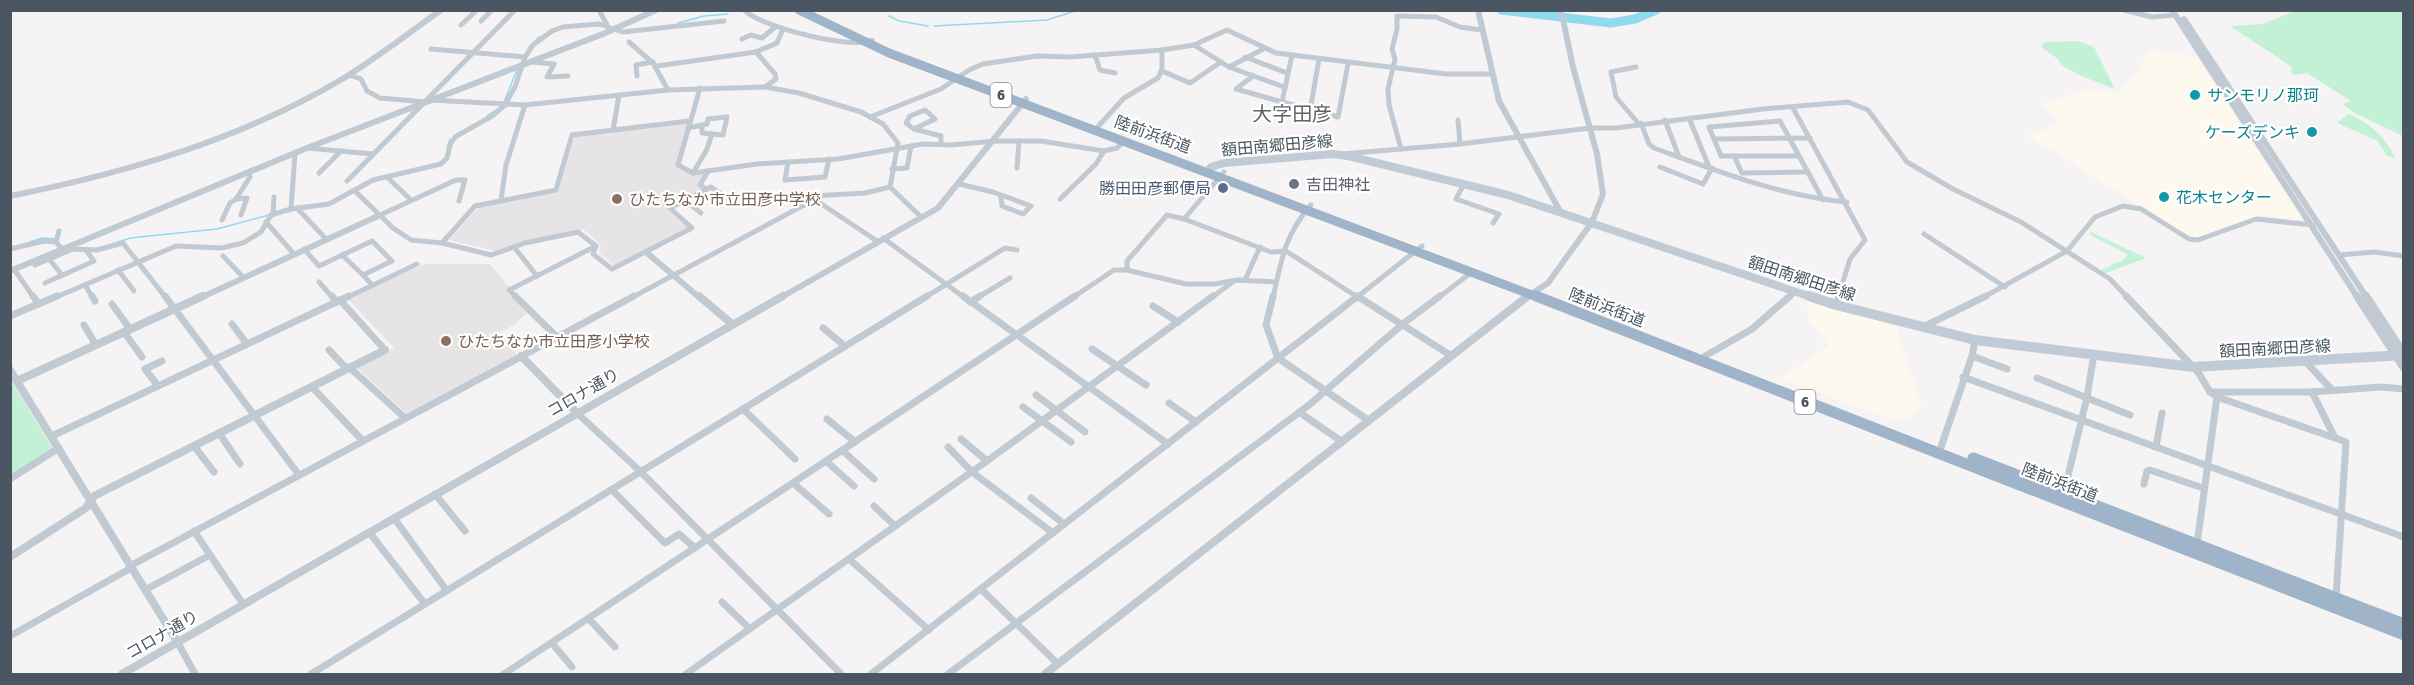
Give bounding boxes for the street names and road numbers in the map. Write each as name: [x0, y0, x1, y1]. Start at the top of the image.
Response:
road number: 6: [990, 83, 1012, 107]
street label: 陸前浜街道: [1112, 112, 1194, 158]
street label: 額田南郷田彦線: [1220, 131, 1334, 161]
street label: 額田南郷田彦線: [1745, 252, 1858, 306]
street label: 陸前浜街道: [1566, 284, 1648, 332]
street label: 額田南郷田彦線: [2219, 336, 2332, 362]
street label: コロナ通り: [544, 364, 623, 422]
road number: 6: [1794, 390, 1816, 414]
street label: 陸前浜街道: [2019, 459, 2101, 507]
street label: コロナ通り: [123, 606, 202, 664]

